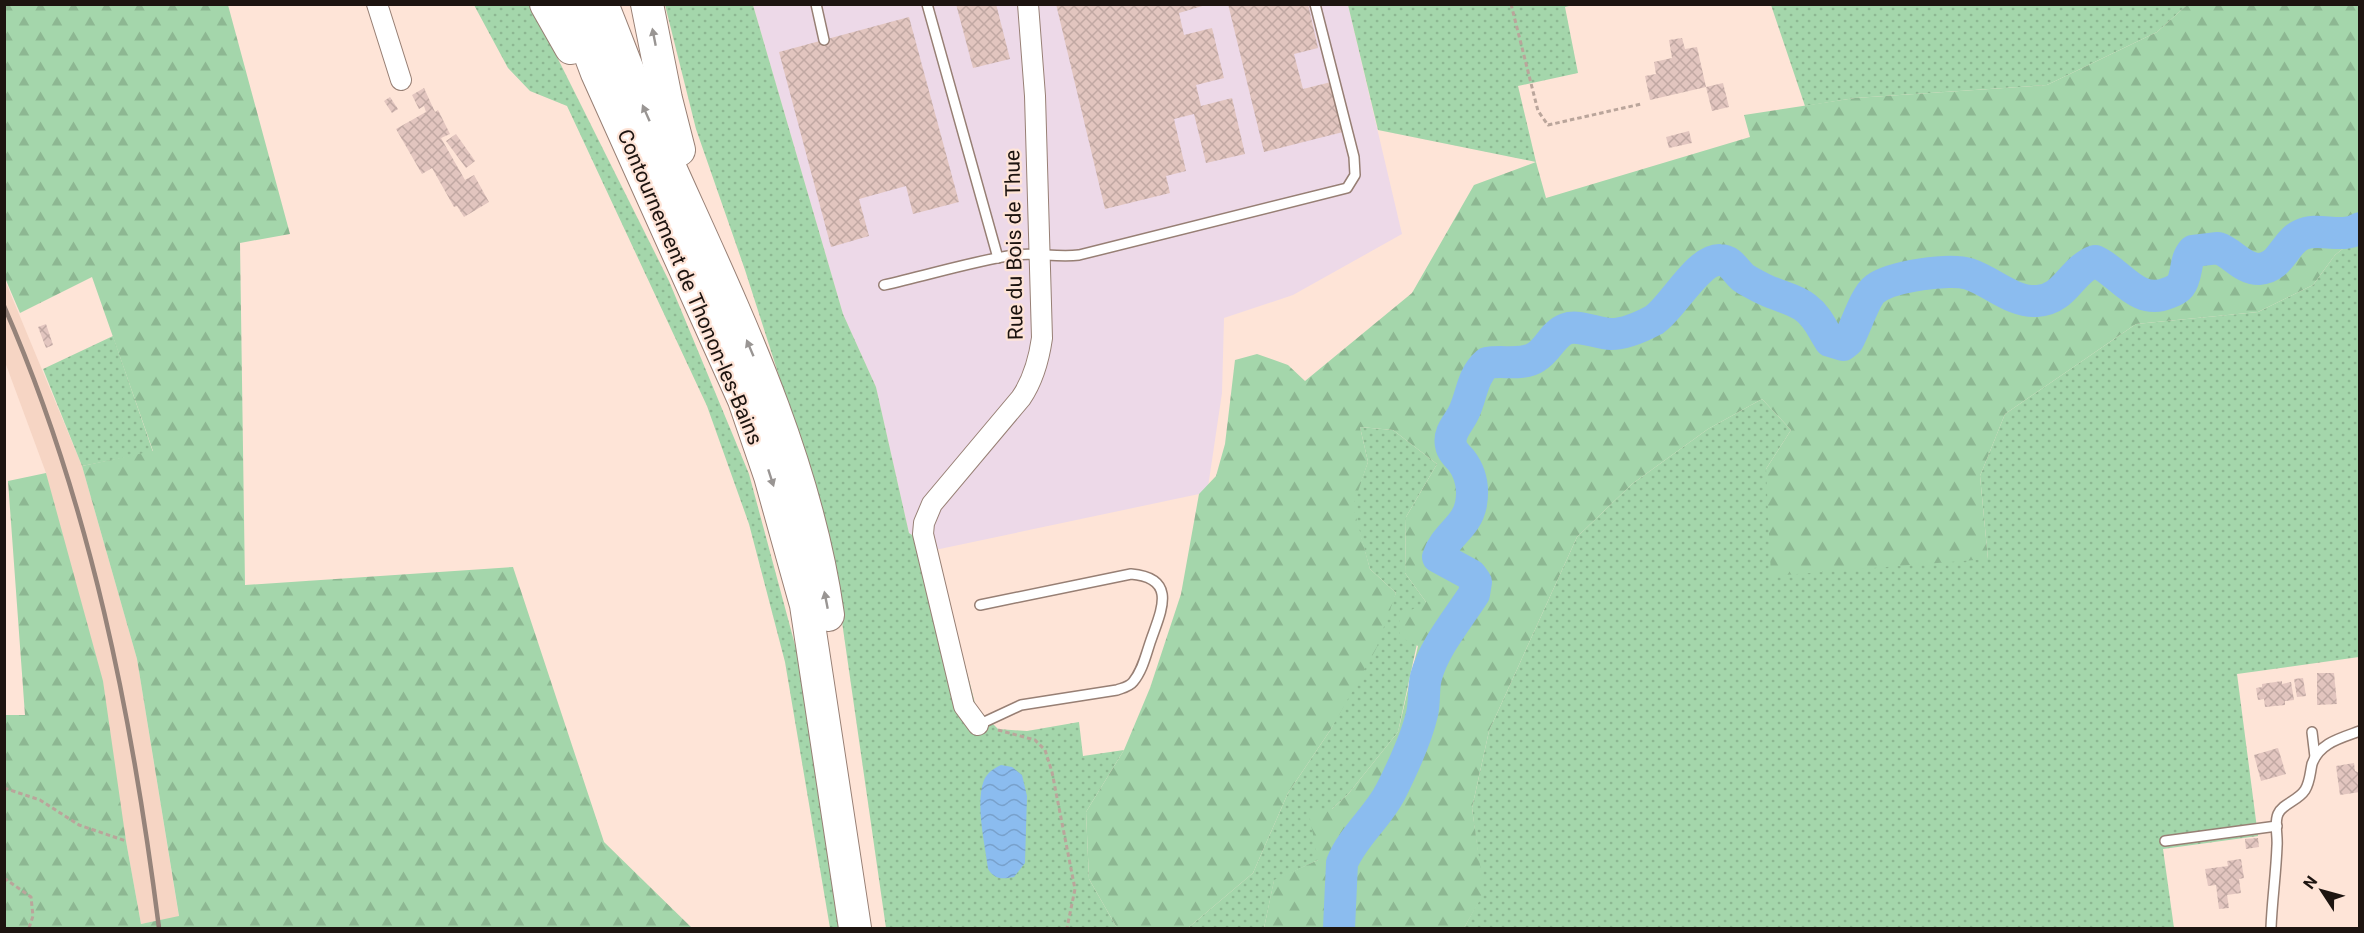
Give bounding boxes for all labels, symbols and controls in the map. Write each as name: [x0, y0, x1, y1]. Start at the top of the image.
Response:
one-way arrow: [648, 28, 658, 46]
one-way arrow: [642, 104, 651, 121]
street label: Contournement de Thonon-les-Bains: [612, 126, 768, 448]
street label: Rue du Bois de Thue: [1000, 150, 1028, 340]
one-way arrow: [745, 338, 755, 356]
one-way arrow: [766, 469, 776, 487]
one-way arrow: [821, 591, 830, 610]
north arrow: [2292, 861, 2352, 921]
text: N: [2299, 872, 2321, 893]

